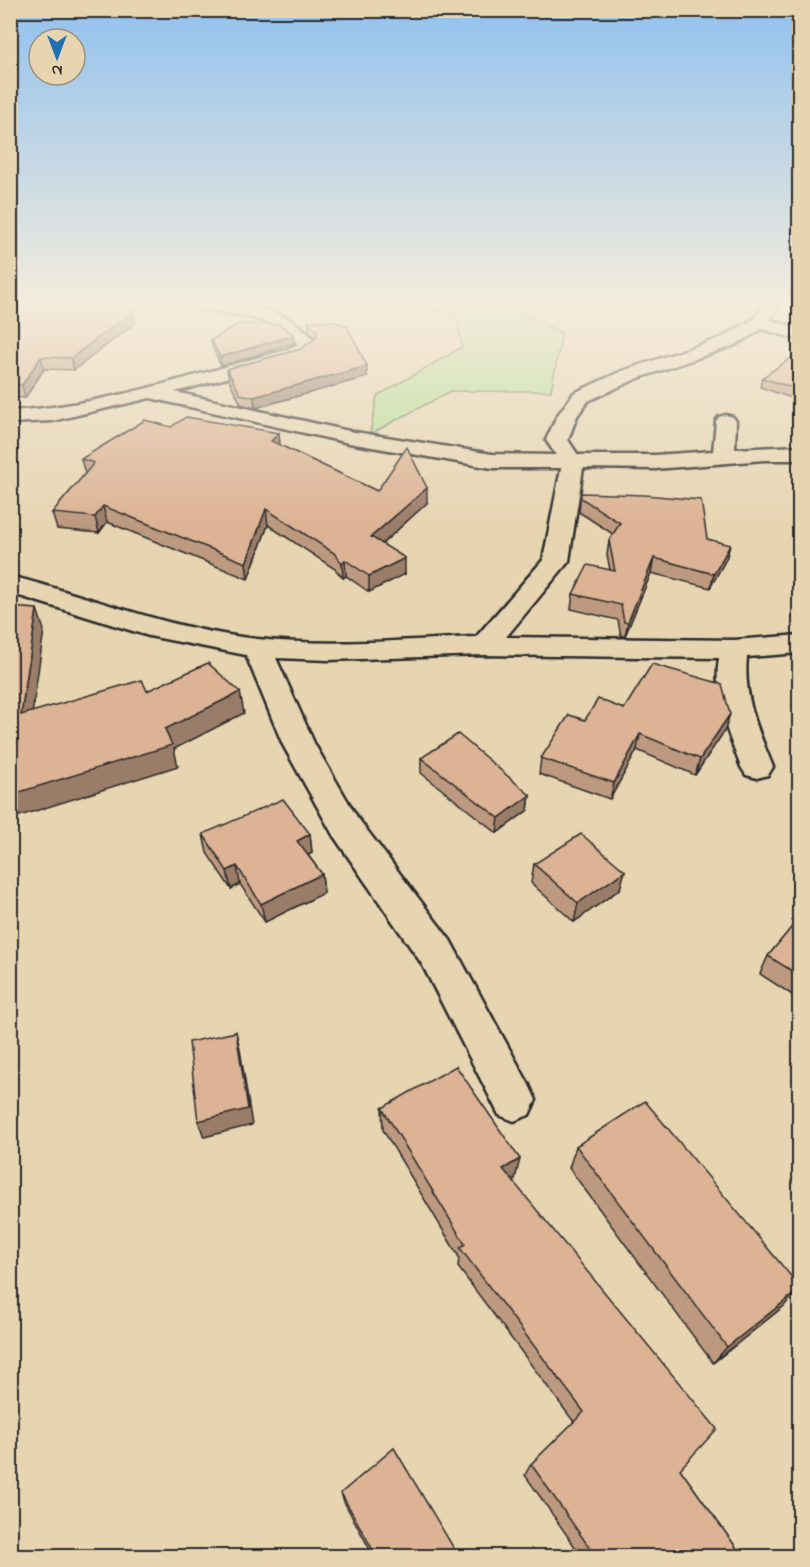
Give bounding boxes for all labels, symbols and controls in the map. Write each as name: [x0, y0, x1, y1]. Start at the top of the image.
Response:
north arrow: [27, 27, 87, 87]
text: N: [51, 58, 62, 82]

